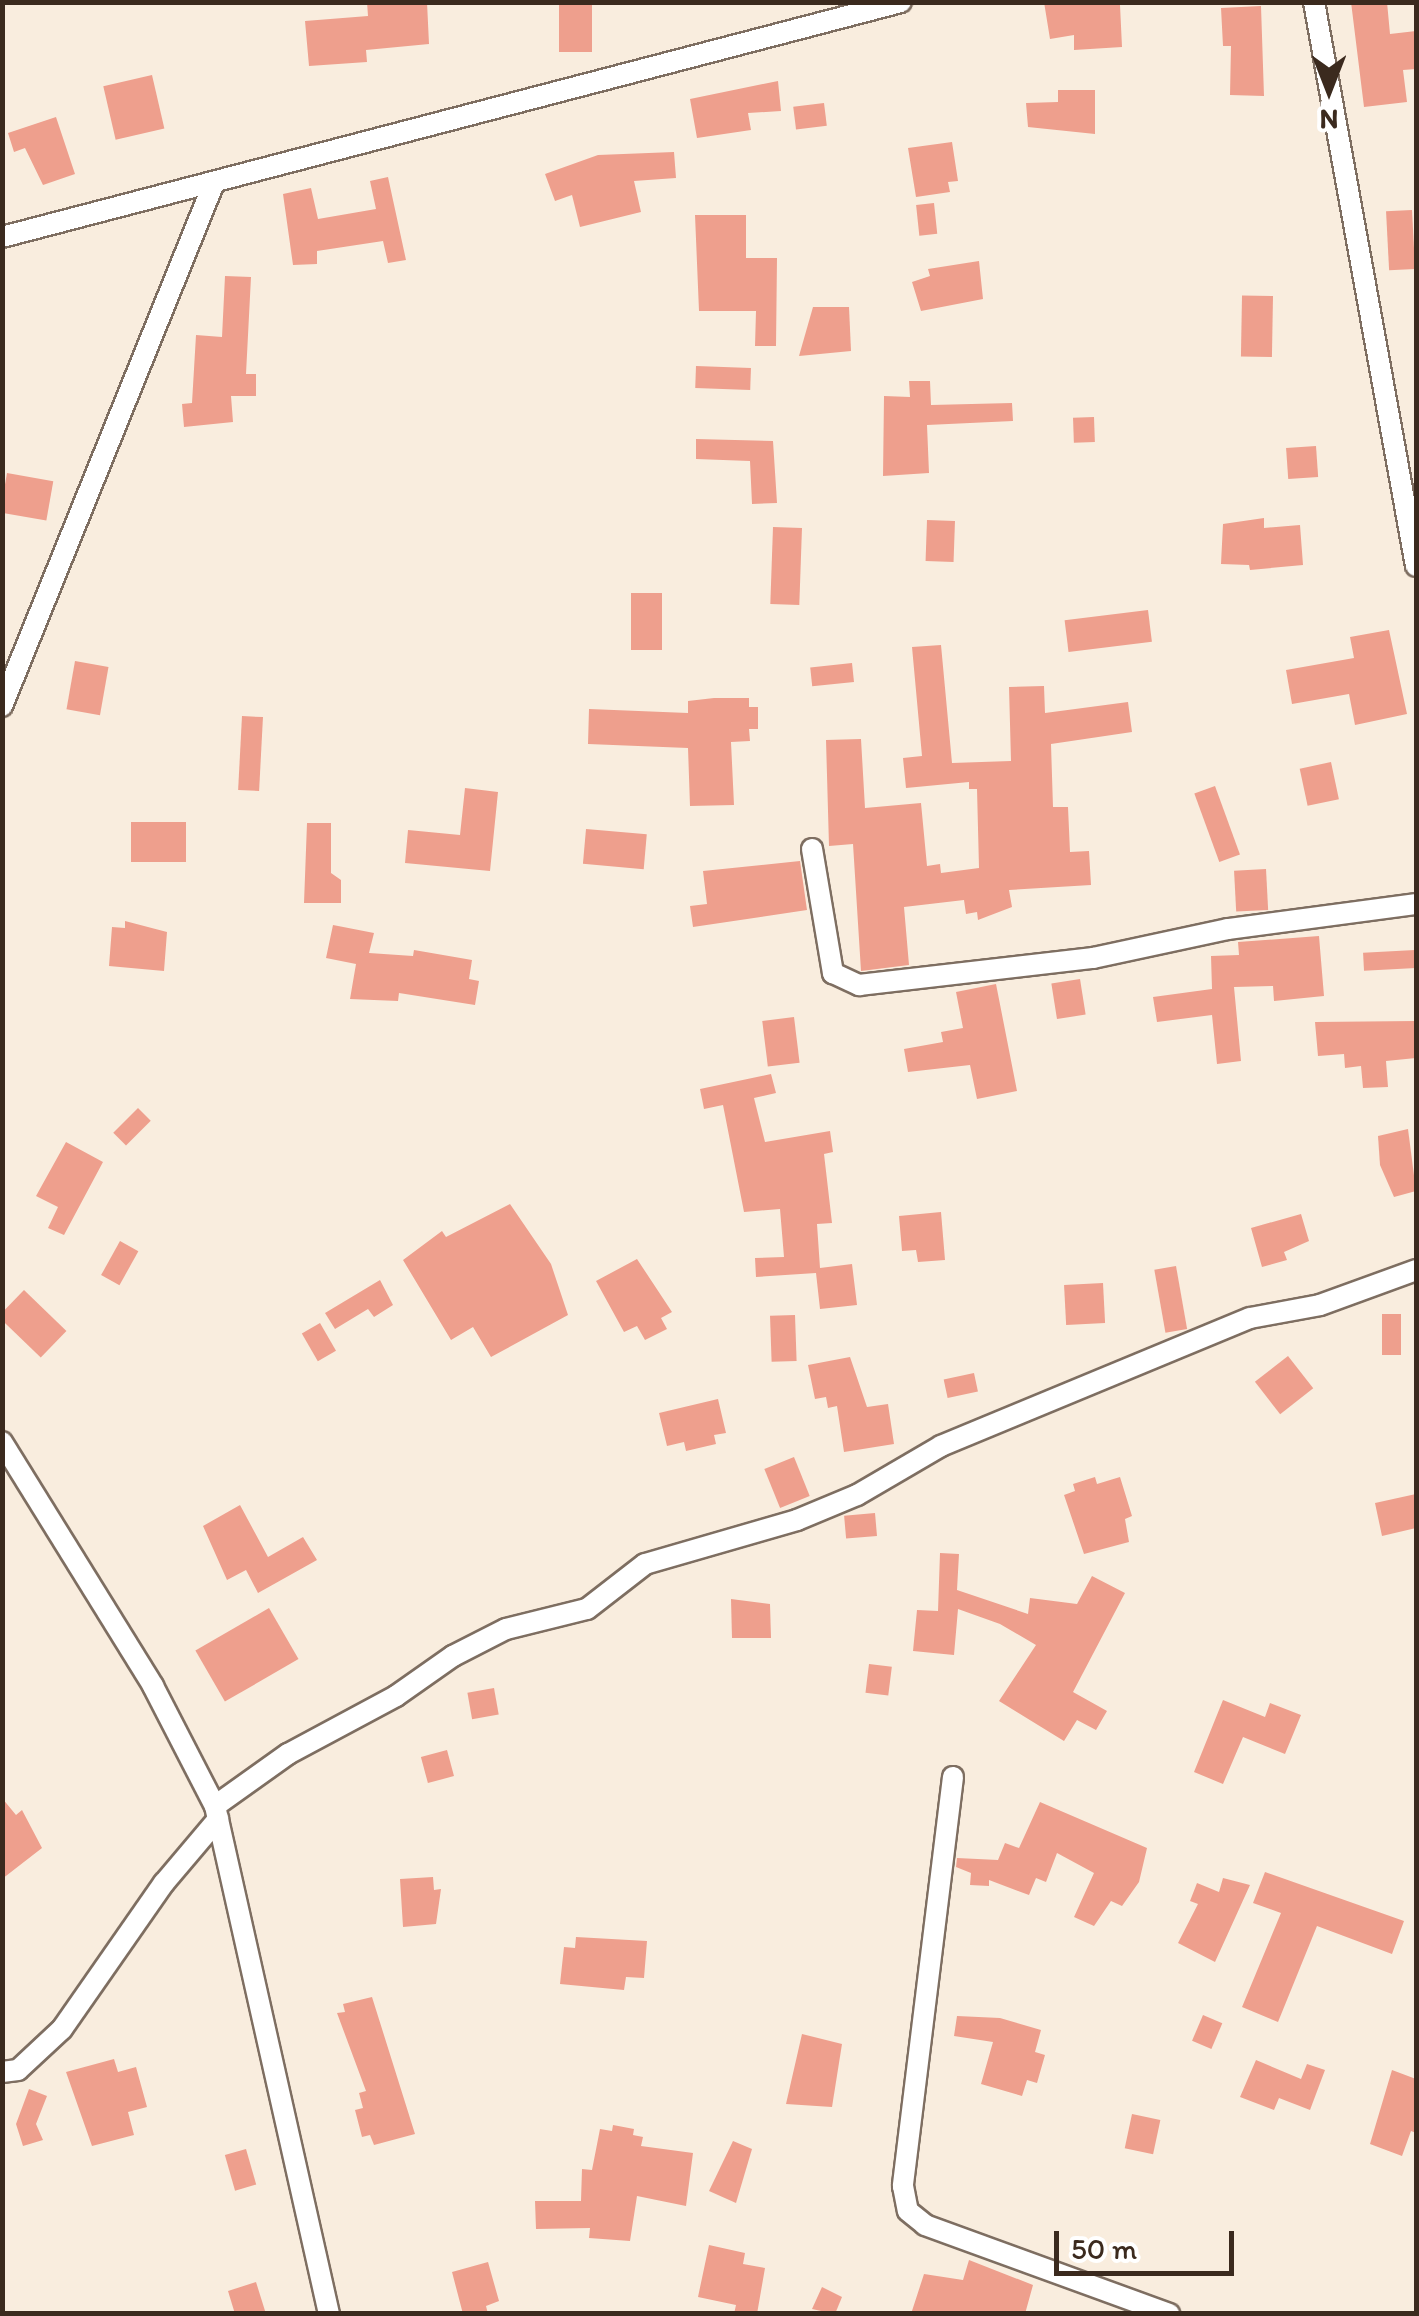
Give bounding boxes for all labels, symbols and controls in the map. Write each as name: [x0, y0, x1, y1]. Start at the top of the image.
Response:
north arrow: [1279, 40, 1379, 140]
text: N: [1320, 103, 1338, 137]
scale bar: [1059, 2211, 1239, 2273]
text: 50 m: [1071, 2230, 1137, 2267]

